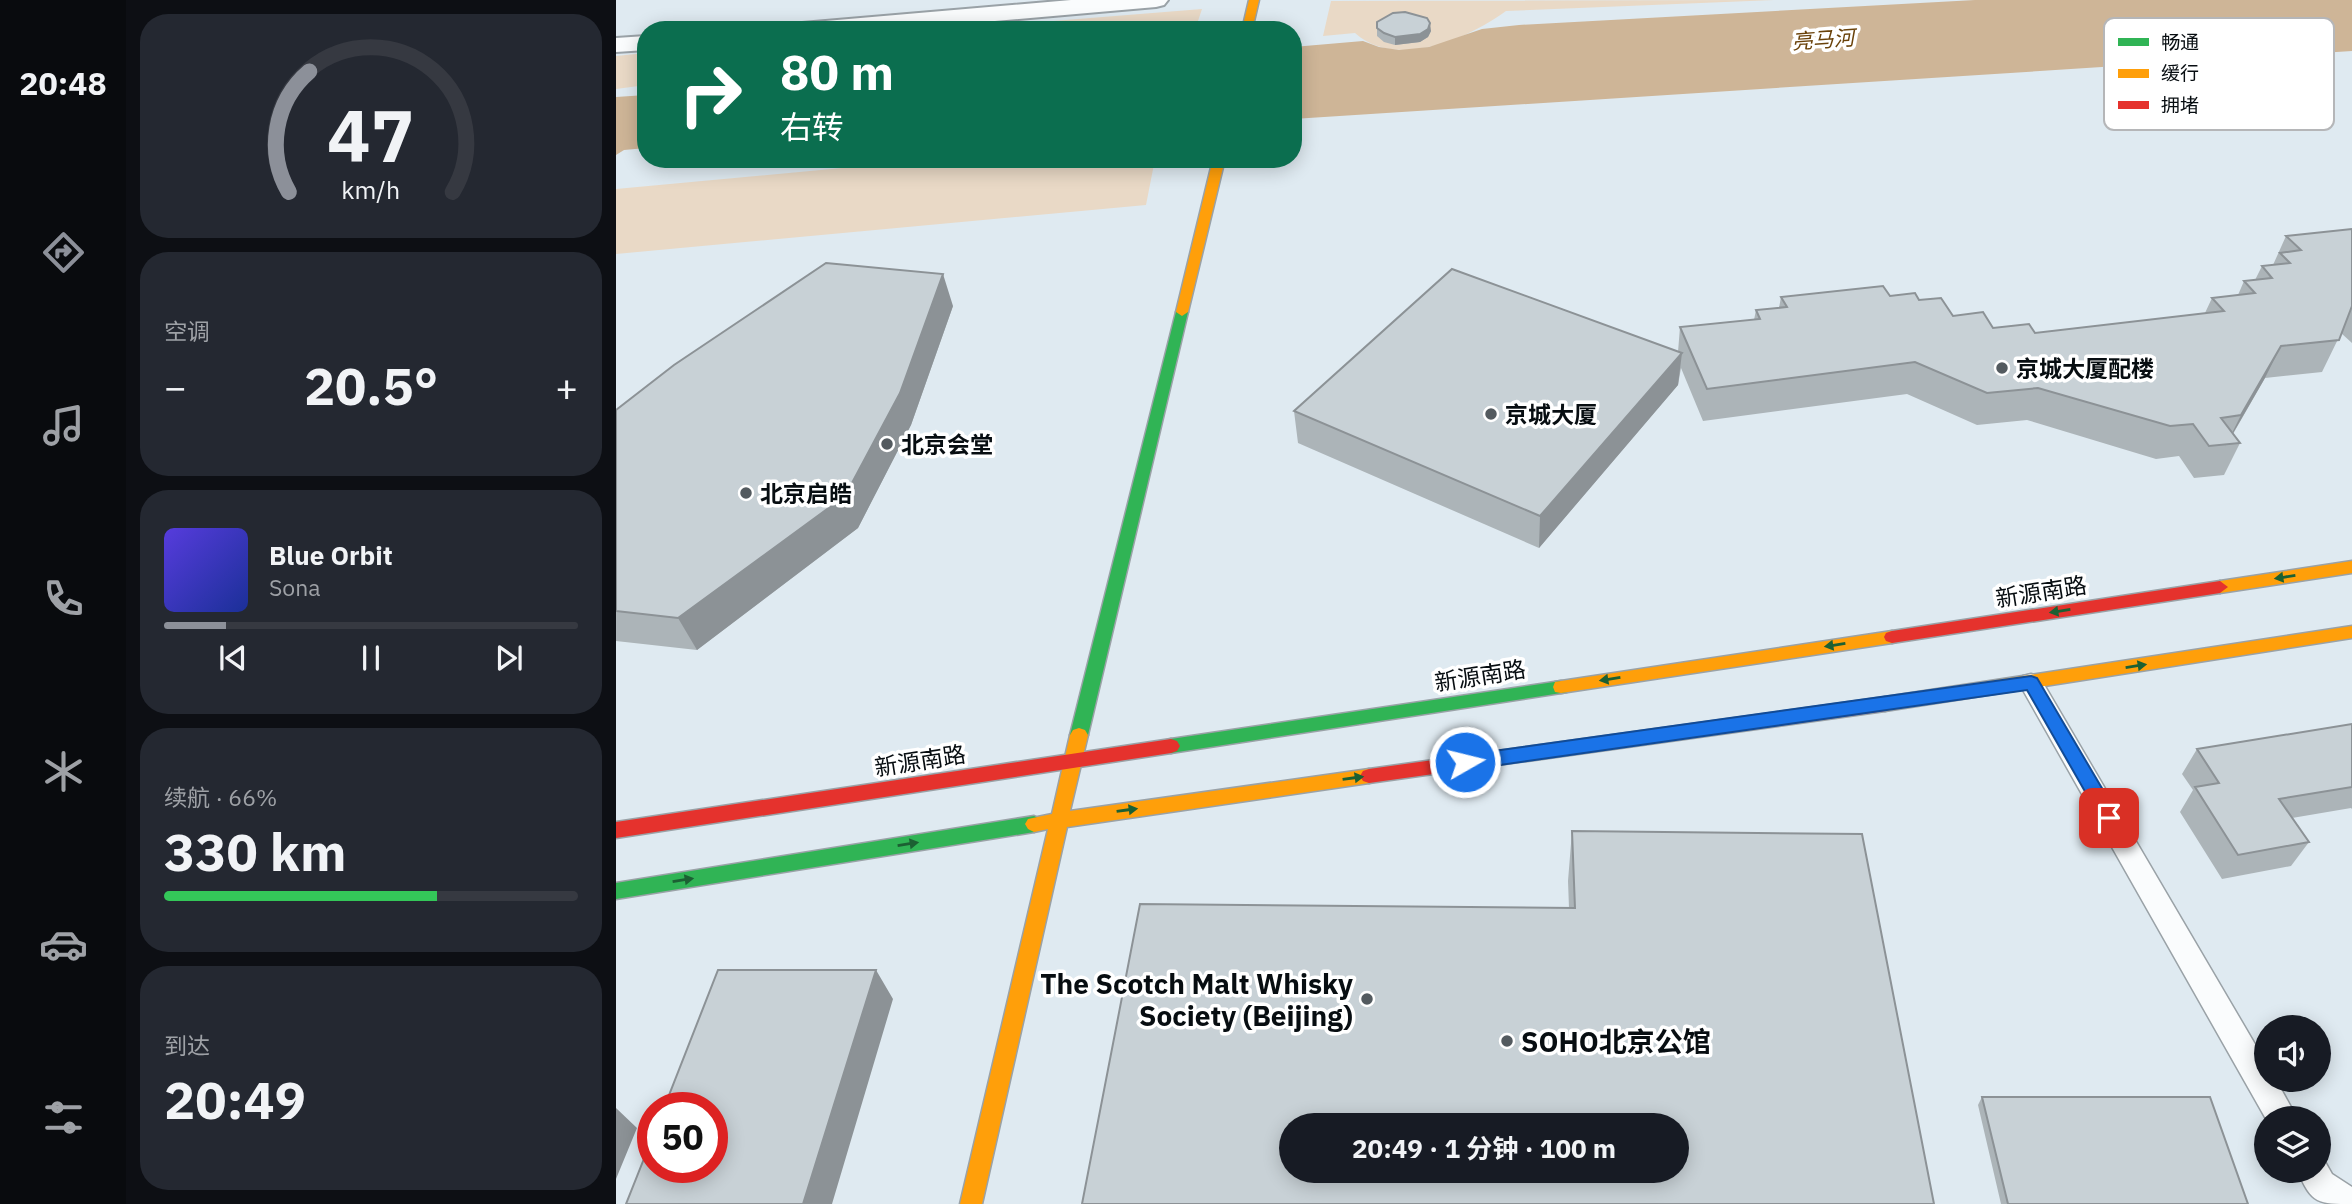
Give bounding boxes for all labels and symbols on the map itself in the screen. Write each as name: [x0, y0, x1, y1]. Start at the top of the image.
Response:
legend: [2104, 18, 2334, 130]
water label: 亮马河: [1791, 23, 1859, 55]
text: 畅通: [2161, 30, 2199, 54]
text: 缓行: [2161, 61, 2199, 85]
text: 拥堵: [2161, 93, 2199, 117]
place label: 京城大厦配楼: [2016, 353, 2154, 383]
marker: 京城大厦配楼: [1994, 360, 2010, 376]
place label: 京城大厦: [1505, 399, 1597, 429]
marker: 京城大厦: [1483, 406, 1499, 422]
place label: 北京会堂: [901, 429, 993, 459]
marker: 北京会堂: [879, 436, 895, 452]
place label: 北京启皓: [760, 478, 852, 508]
marker: 北京启皓: [738, 485, 754, 501]
street label: 新源南路: [1993, 569, 2089, 613]
one-way arrow: [2273, 572, 2295, 583]
one-way arrow: [2048, 606, 2070, 617]
one-way arrow: [1823, 640, 1845, 651]
street label: 新源南路: [1432, 653, 1528, 697]
one-way arrow: [2125, 660, 2147, 671]
one-way arrow: [1598, 674, 1620, 685]
position arrow: [1428, 725, 1502, 799]
street label: 新源南路: [872, 738, 968, 782]
one-way arrow: [1342, 773, 1364, 784]
pin: [2079, 788, 2139, 848]
one-way arrow: [1116, 804, 1138, 815]
one-way arrow: [897, 838, 919, 849]
one-way arrow: [672, 874, 694, 885]
place label: The Scotch Malt Whisky Society (Beijing): [1040, 965, 1353, 1034]
marker: The Scotch Malt Whisky Society (Beijing): [1359, 991, 1375, 1007]
place label: SOHO北京公馆: [1521, 1023, 1711, 1060]
marker: SOHO北京公馆: [1499, 1033, 1515, 1049]
speed limit sign: 50: [637, 1092, 728, 1183]

